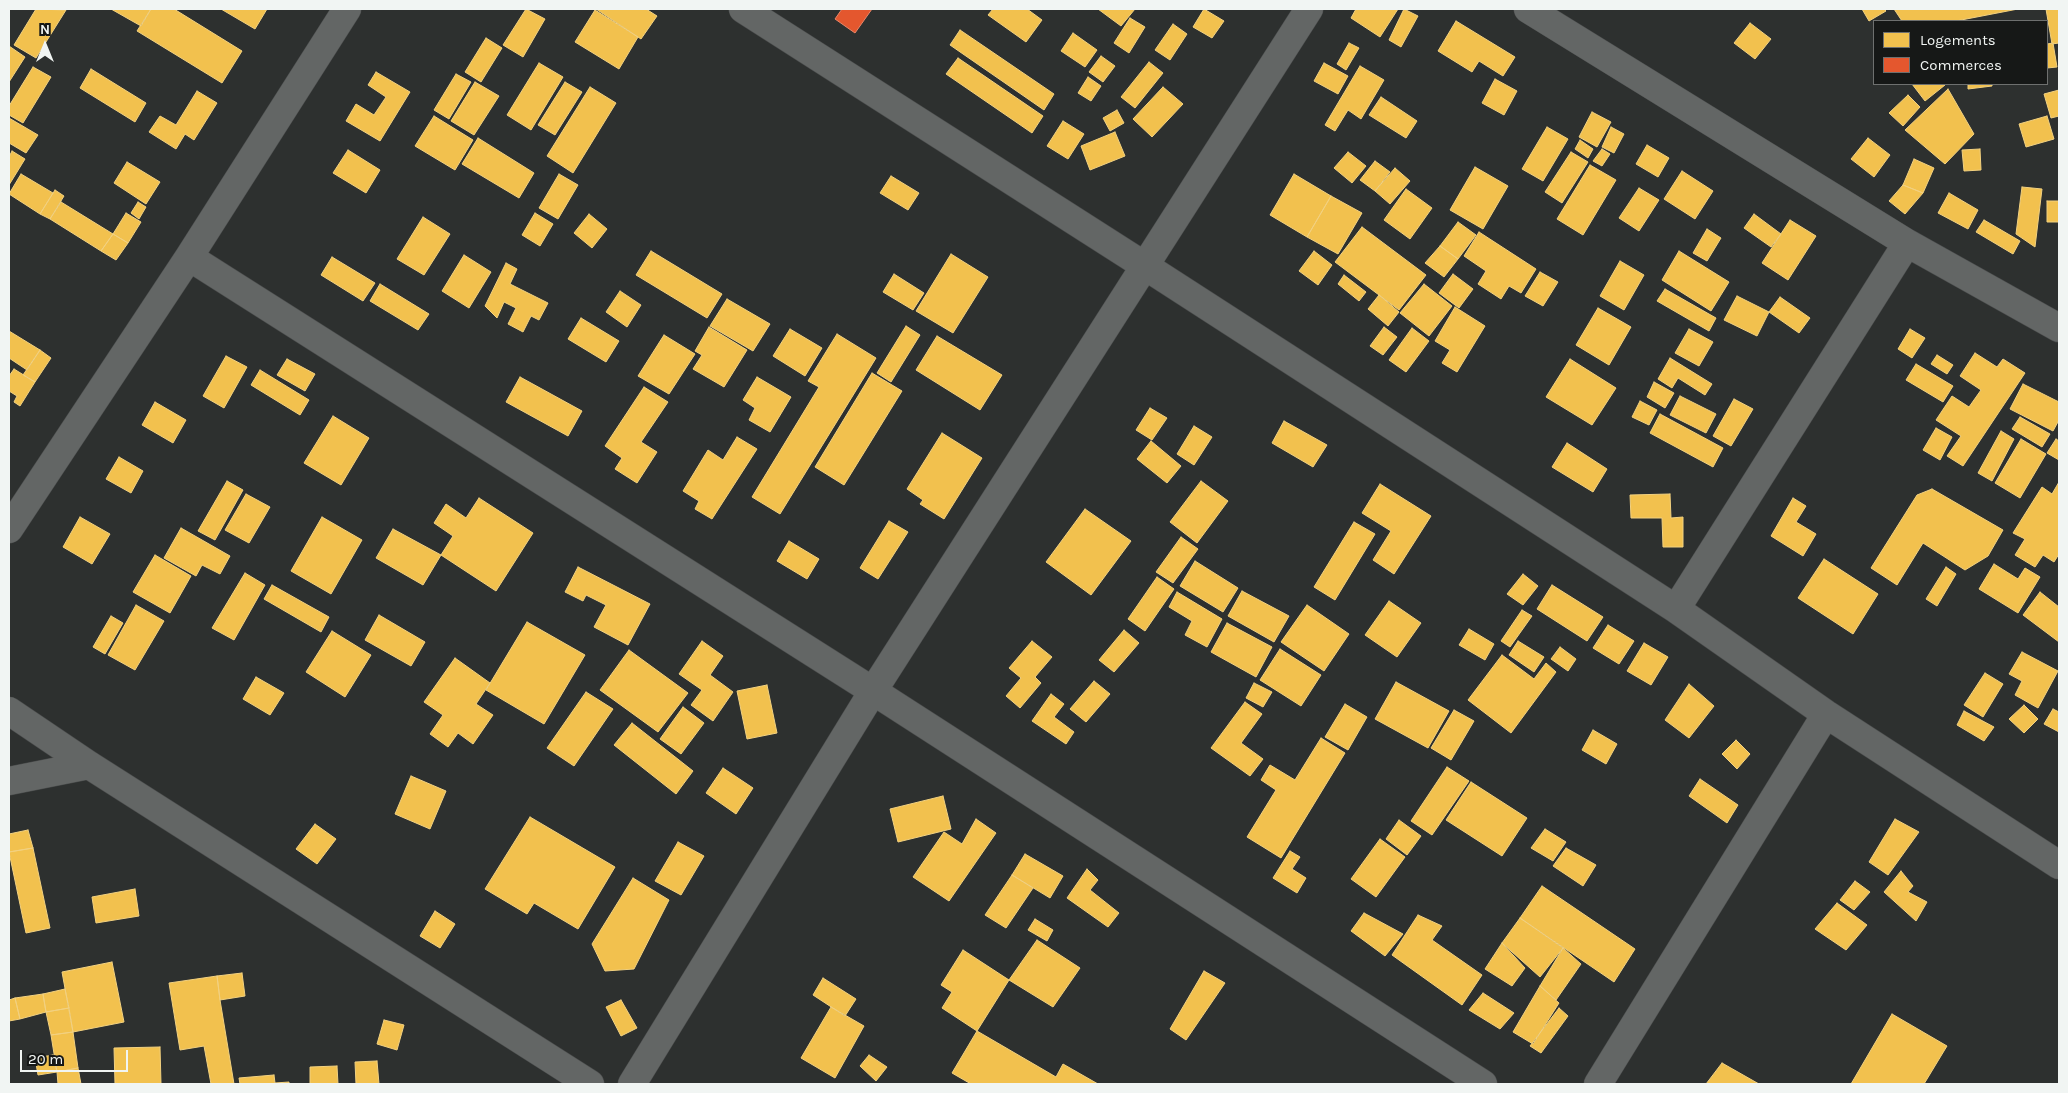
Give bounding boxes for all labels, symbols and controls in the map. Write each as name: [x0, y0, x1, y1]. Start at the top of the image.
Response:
north arrow: [20, 20, 70, 70]
legend: [1873, 20, 2048, 85]
text: N: [40, 21, 50, 38]
text: Logements: [1920, 31, 1996, 49]
text: Commerces: [1920, 56, 2002, 74]
scale bar: [22, 1040, 130, 1072]
text: 20 m: [28, 1050, 63, 1068]

